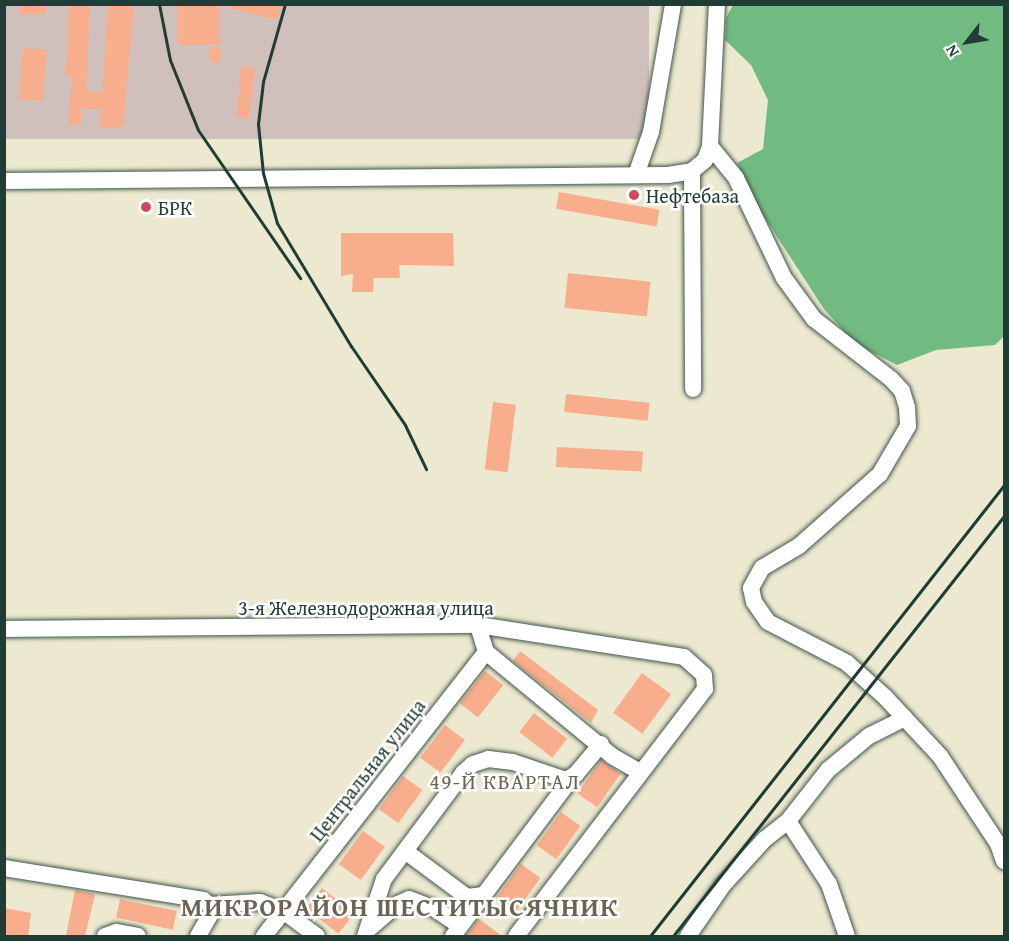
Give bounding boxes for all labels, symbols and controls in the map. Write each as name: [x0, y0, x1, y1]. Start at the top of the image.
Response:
north arrow: [937, 12, 997, 72]
text: N: [939, 41, 965, 62]
place label: Нефтебаза: [646, 183, 739, 207]
marker: Нефтебаза: [627, 188, 641, 202]
place label: БРК: [158, 195, 192, 219]
marker: БРК: [139, 200, 153, 214]
street label: 3-я Железнодорожная улица: [238, 595, 494, 619]
street label: Центральная улица: [304, 694, 430, 846]
district label: 49-Й КВАРТАЛ: [430, 769, 580, 795]
district label: МИКРОРАЙОН ШЕСТИТЫСЯЧНИК: [181, 891, 619, 923]

